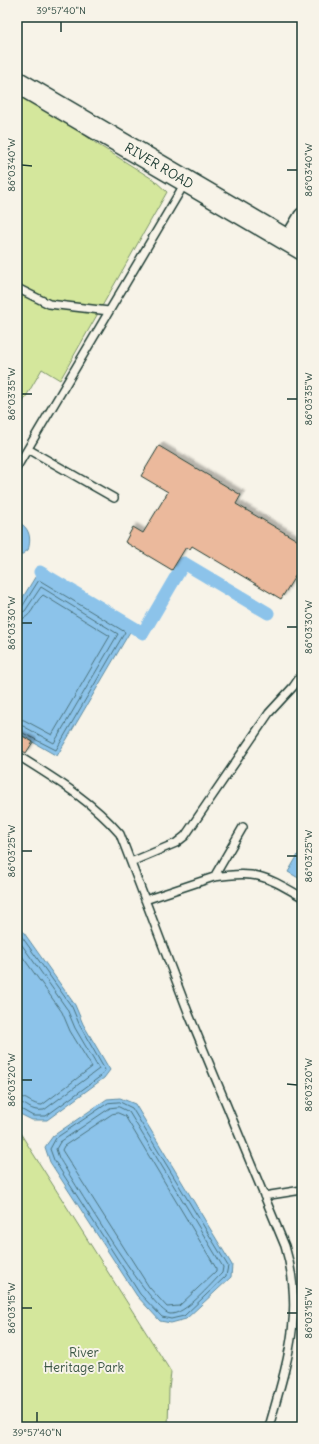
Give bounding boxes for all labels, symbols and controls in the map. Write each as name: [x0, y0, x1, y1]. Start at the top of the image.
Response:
text: 39°57'40"N: [36, 4, 86, 17]
text: 86°03'40"W: [5, 138, 18, 192]
street label: RIVER ROAD: [122, 139, 197, 192]
text: 86°03'40"W: [302, 143, 315, 197]
text: 86°03'35"W: [5, 368, 18, 420]
text: 86°03'35"W: [302, 373, 315, 425]
text: 86°03'30"W: [5, 596, 18, 650]
text: 86°03'30"W: [302, 600, 315, 654]
text: 86°03'25"W: [5, 825, 18, 877]
text: 86°03'25"W: [302, 830, 315, 882]
text: 86°03'20"W: [5, 1053, 18, 1107]
text: 86°03'20"W: [302, 1058, 315, 1112]
text: 86°03'15"W: [5, 1282, 18, 1334]
text: 86°03'15"W: [302, 1287, 315, 1339]
park label: River Heritage Park: [44, 1344, 125, 1376]
text: 39°57'40"N: [12, 1426, 62, 1439]

